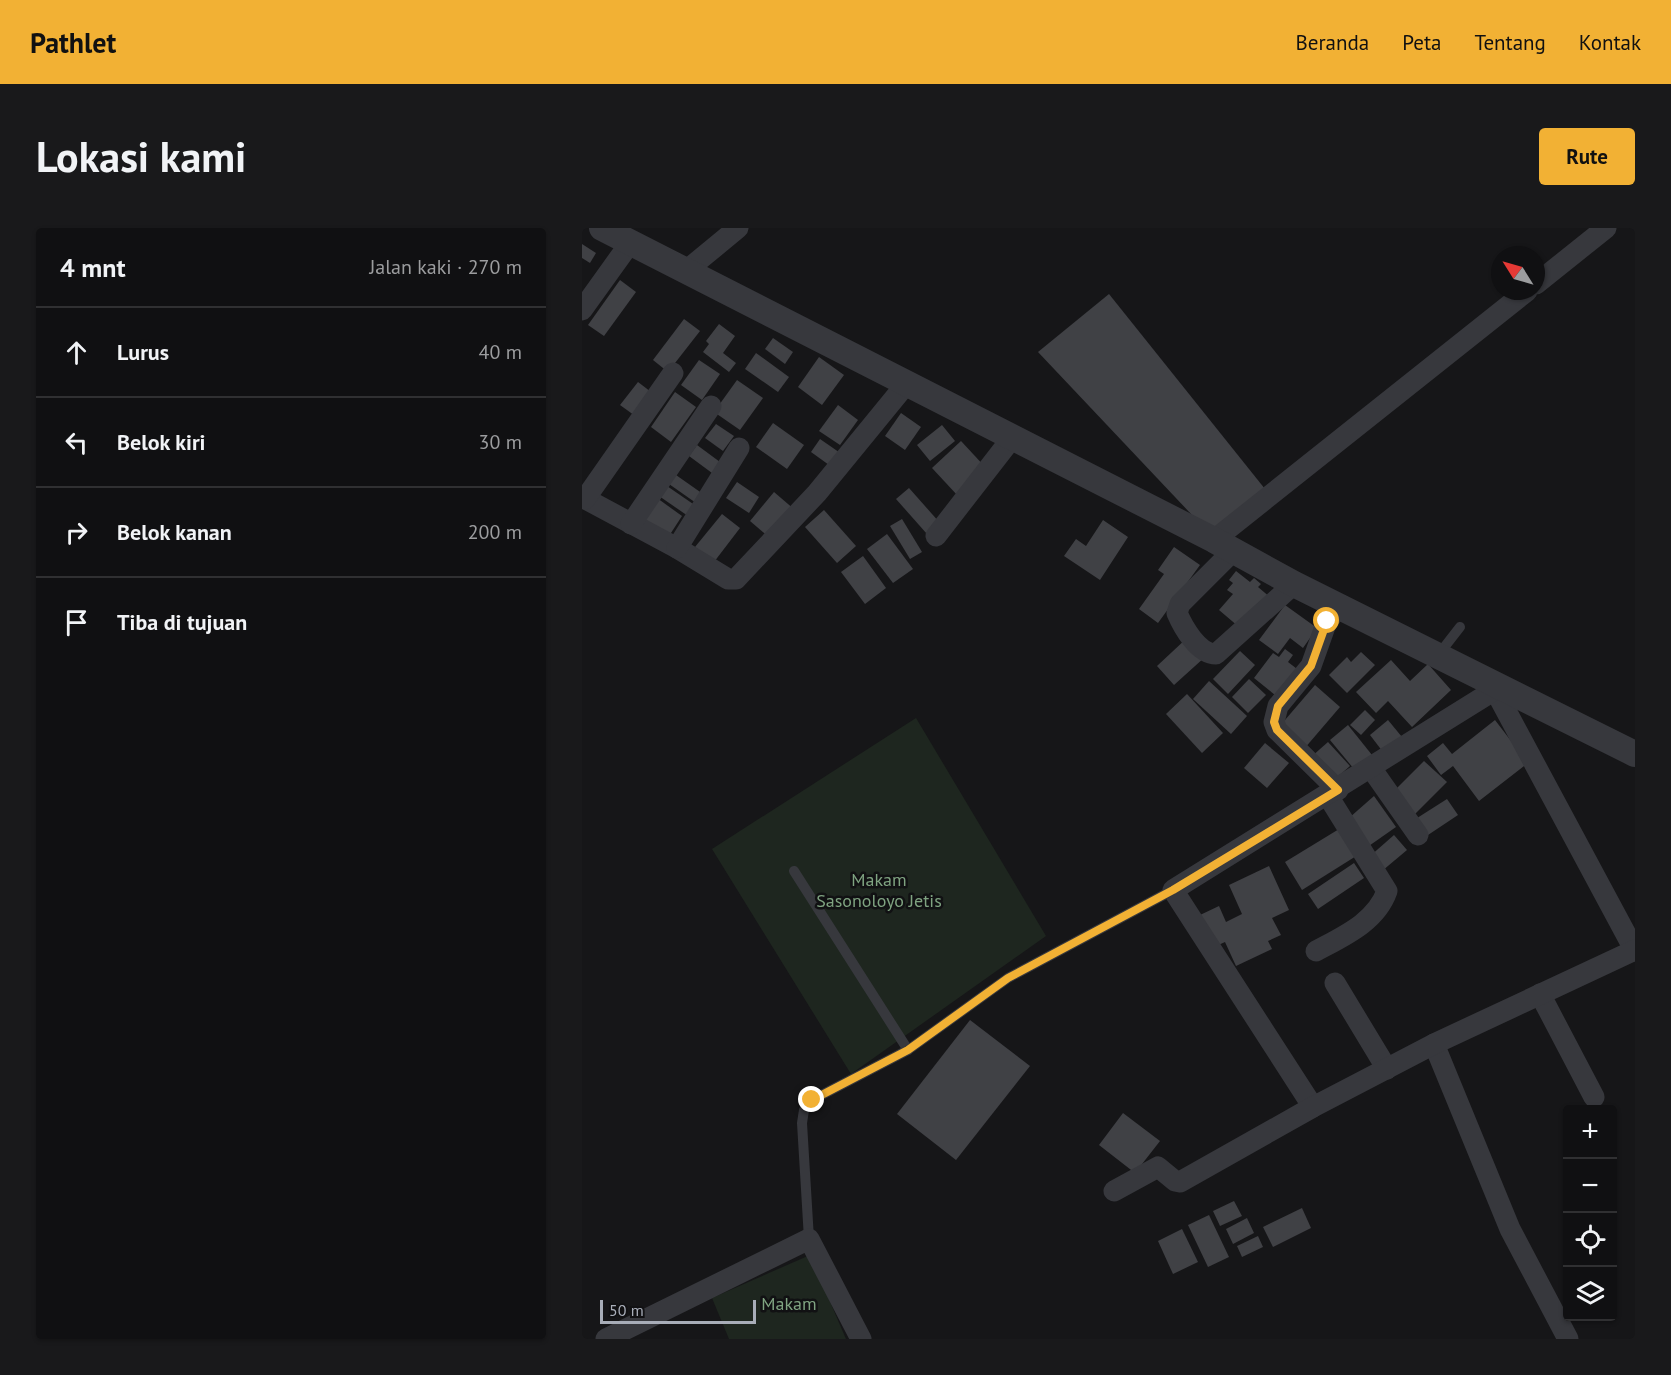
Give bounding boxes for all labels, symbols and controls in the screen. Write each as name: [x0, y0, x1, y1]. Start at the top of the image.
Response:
text: Pathlet: [30, 24, 116, 61]
text: Beranda: [1296, 29, 1369, 56]
text: Peta: [1402, 29, 1441, 56]
text: Tentang: [1474, 29, 1546, 56]
text: Kontak: [1579, 29, 1641, 56]
button: Rute: [1539, 128, 1635, 185]
text: Lokasi kami: [36, 129, 246, 184]
north arrow: [1491, 246, 1545, 300]
text: 4 mnt: [60, 251, 126, 284]
text: Jalan kaki · 270 m: [369, 254, 522, 280]
icon: ahead: [60, 336, 93, 369]
text: Lurus: [117, 338, 169, 366]
text: 40 m: [479, 339, 522, 365]
icon: left: [60, 426, 93, 459]
text: Belok kiri: [117, 428, 206, 456]
text: 30 m: [479, 429, 522, 455]
icon: right: [60, 516, 93, 549]
text: Belok kanan: [117, 518, 232, 546]
text: 200 m: [468, 519, 522, 545]
icon: arrive: [60, 606, 93, 639]
route start: [1313, 607, 1339, 633]
text: Tiba di tujuan: [117, 608, 247, 636]
park label: Makam Sasonoloyo Jetis: [816, 868, 942, 912]
route end: [798, 1086, 824, 1112]
map controls: [1563, 1105, 1617, 1321]
button: +: [1563, 1105, 1617, 1159]
button: −: [1563, 1159, 1617, 1213]
button: locate: [1563, 1213, 1617, 1267]
button: layers: [1563, 1267, 1617, 1321]
park label: Makam: [761, 1292, 817, 1315]
scale bar: [600, 1297, 756, 1324]
text: 50 m: [609, 1300, 644, 1320]

